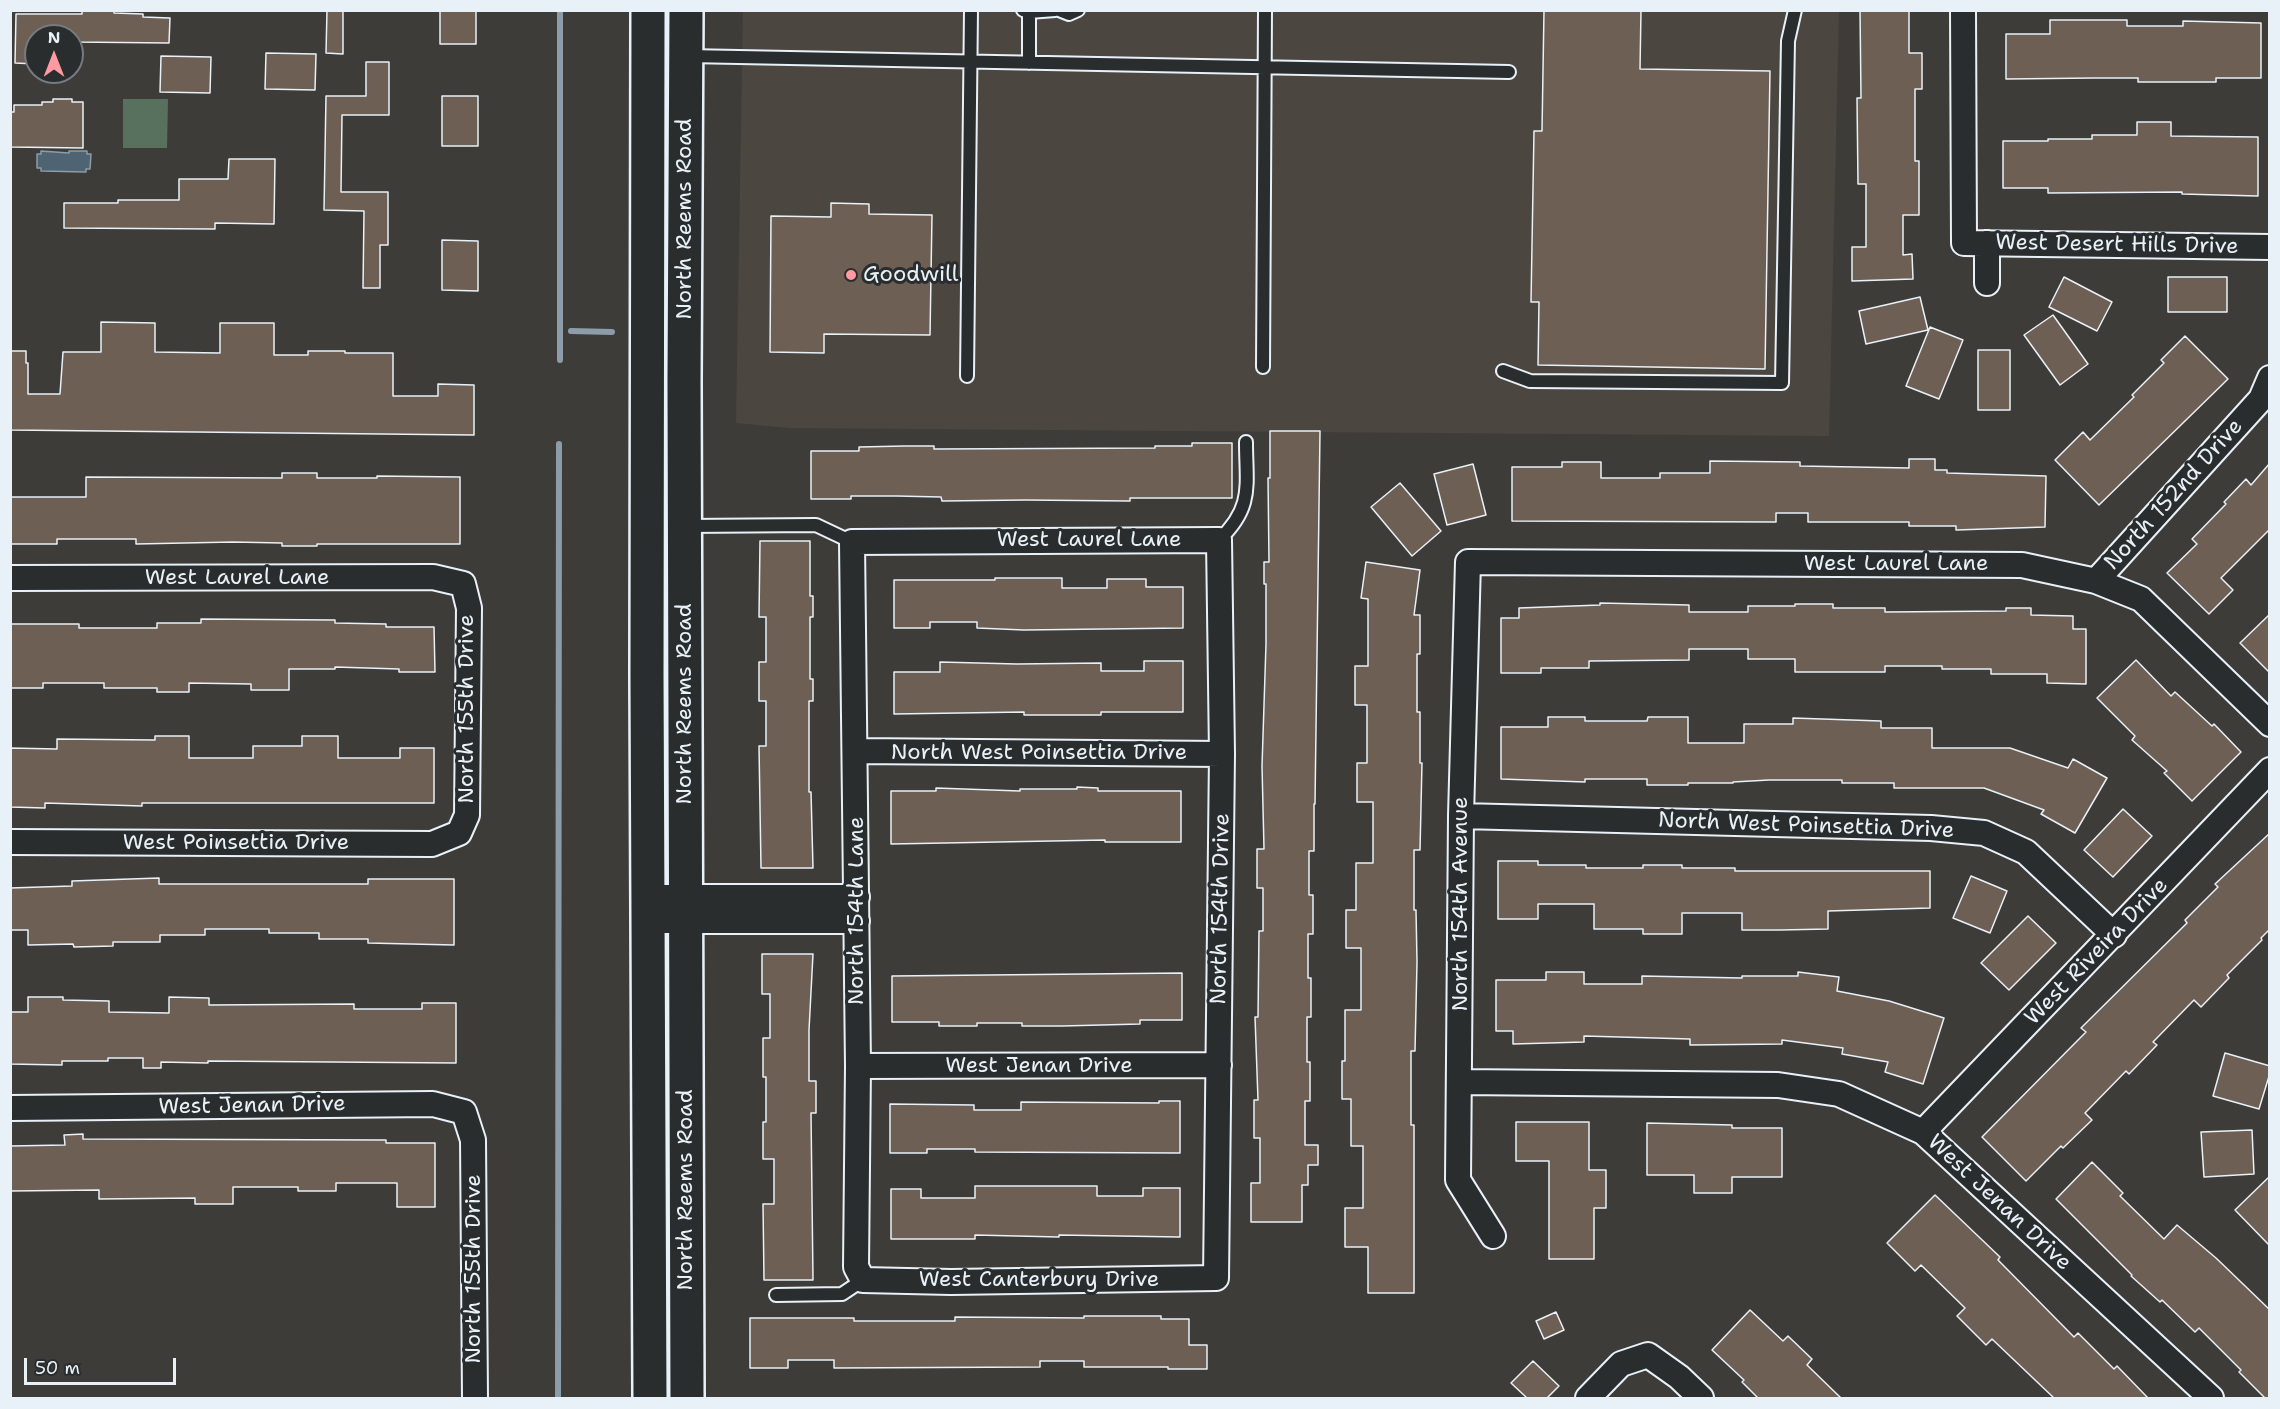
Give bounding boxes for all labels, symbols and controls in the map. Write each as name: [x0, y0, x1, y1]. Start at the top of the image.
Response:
north arrow: [24, 24, 84, 84]
text: N: [48, 27, 60, 48]
street label: North Reems Road: [672, 118, 698, 320]
street label: West Desert Hills Drive: [1995, 230, 2239, 260]
place label: Goodwill: [863, 262, 958, 288]
marker: Goodwill: [844, 268, 858, 282]
street label: North 152nd Drive: [2099, 414, 2249, 576]
street label: West Laurel Lane: [997, 527, 1181, 553]
street label: West Laurel Lane: [1804, 551, 1988, 577]
street label: West Laurel Lane: [145, 565, 329, 591]
street label: North Reems Road: [672, 603, 698, 805]
street label: North 155th Drive: [454, 614, 480, 804]
street label: North West Poinsettia Drive: [891, 740, 1187, 766]
street label: North 154th Avenue: [1448, 797, 1474, 1011]
street label: North West Poinsettia Drive: [1657, 808, 1955, 844]
street label: North 154th Drive: [1206, 813, 1236, 1005]
street label: North 154th Lane: [844, 817, 870, 1005]
street label: West Poinsettia Drive: [123, 830, 349, 856]
street label: West Riveira Drive: [2020, 873, 2174, 1031]
street label: West Jenan Drive: [945, 1053, 1133, 1079]
street label: North Reems Road: [673, 1089, 699, 1291]
street label: West Jenan Drive: [158, 1091, 346, 1121]
street label: West Jenan Drive: [1922, 1129, 2076, 1277]
street label: North 155th Drive: [461, 1174, 487, 1364]
street label: West Canterbury Drive: [919, 1267, 1159, 1293]
scale bar: [27, 1346, 178, 1384]
text: 50 m: [35, 1356, 80, 1380]

